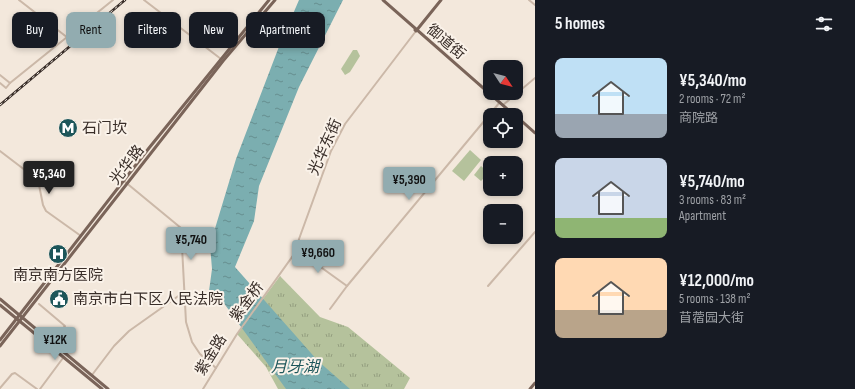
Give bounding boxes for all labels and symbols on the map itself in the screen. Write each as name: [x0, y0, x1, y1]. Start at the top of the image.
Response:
street label: 御道街: [423, 20, 469, 64]
north arrow: [483, 60, 523, 100]
street label: 光华东街: [304, 116, 346, 178]
metro station icon: 石门坎: [57, 117, 79, 139]
place label: 石门坎: [82, 119, 127, 138]
street label: 光华路: [106, 141, 148, 189]
pin: ¥5,340: [16, 161, 82, 195]
pin: ¥5,390: [376, 167, 442, 201]
pin: ¥5,740: [158, 227, 224, 261]
pin: ¥9,660: [285, 240, 351, 274]
hospital icon: 南京南方医院: [47, 243, 69, 265]
place label: 南京南方医院: [13, 266, 103, 285]
street label: 紫金桥: [226, 278, 268, 326]
public building icon: 南京市白下区人民法院: [48, 288, 70, 310]
place label: 南京市白下区人民法院: [73, 290, 223, 309]
pin: ¥12K: [31, 327, 79, 361]
street label: 紫金路: [191, 331, 231, 379]
water label: 月牙湖: [271, 358, 322, 377]

